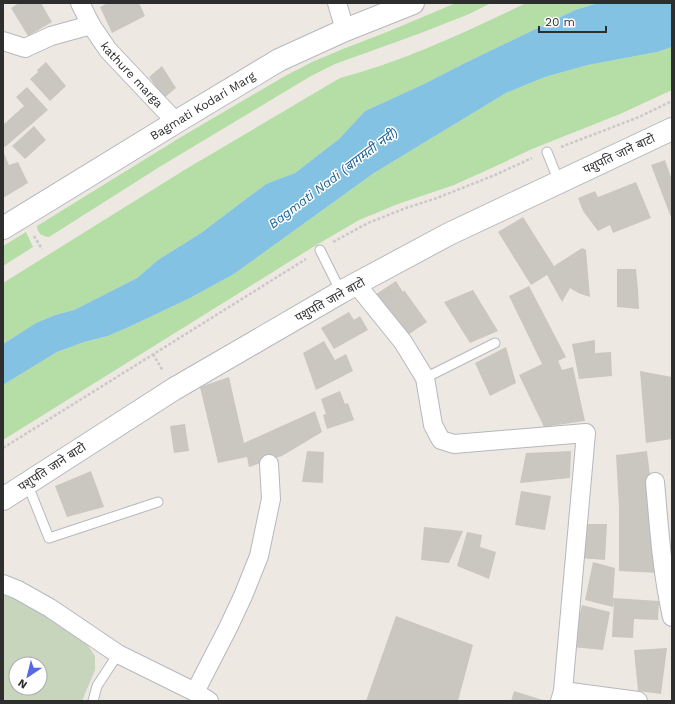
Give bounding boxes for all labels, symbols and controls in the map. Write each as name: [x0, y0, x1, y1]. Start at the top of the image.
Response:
scale bar: [539, 8, 606, 34]
text: 20 m: [545, 15, 575, 29]
street label: kathure marga: [98, 39, 166, 111]
street label: Bagmati Kodari Marg: [148, 69, 258, 143]
water label: Bagmati Nadi (बागमती नदी): [265, 125, 401, 231]
street label: पशुपति जाने बाटो: [580, 130, 658, 178]
street label: पशुपति जाने बाटो: [292, 274, 369, 326]
street label: पशुपति जाने बाटो: [15, 439, 90, 495]
north arrow: [8, 656, 48, 696]
text: N: [15, 676, 30, 691]

